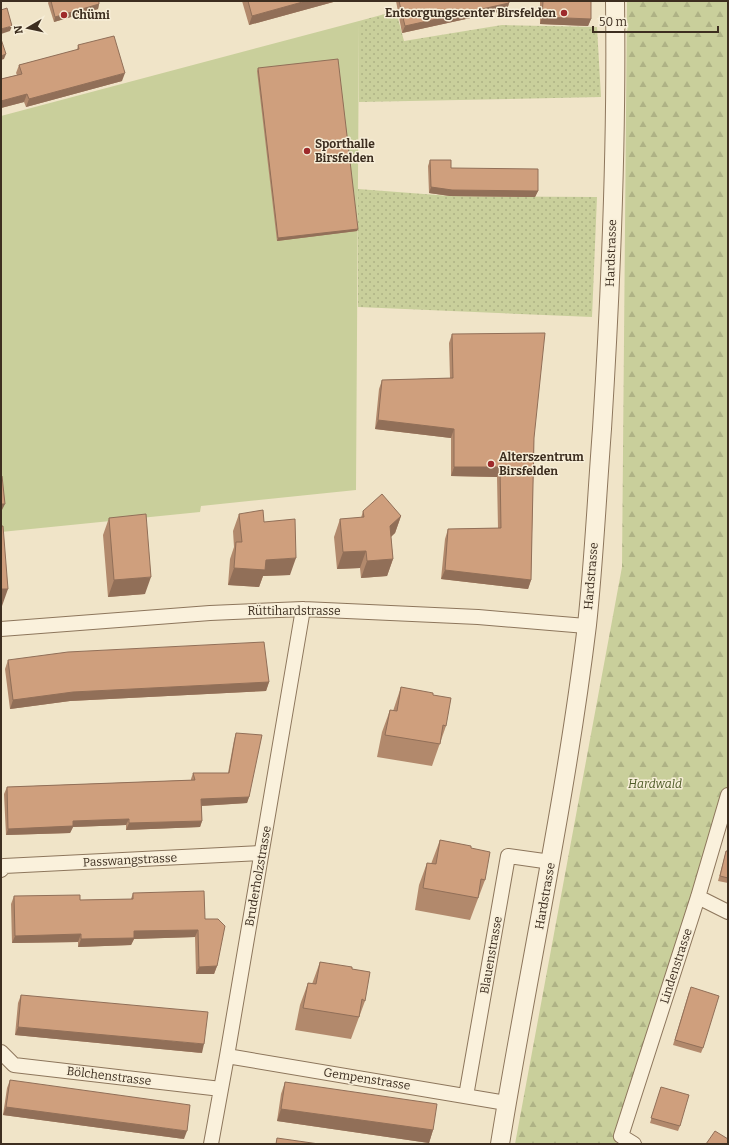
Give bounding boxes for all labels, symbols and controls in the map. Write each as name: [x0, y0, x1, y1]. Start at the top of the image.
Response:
place label: Entsorgungscenter Birsfelden: [385, 6, 556, 20]
north arrow: [8, 8, 48, 48]
place label: Chümi: [72, 8, 110, 22]
marker: Entsorgungscenter Birsfelden: [559, 8, 569, 18]
scale bar: [593, 8, 718, 34]
marker: Chümi: [59, 10, 69, 20]
text: 50 m: [599, 15, 628, 29]
text: N: [11, 24, 26, 35]
place label: Sporthalle Birsfelden: [315, 137, 375, 165]
marker: Sporthalle Birsfelden: [302, 146, 312, 156]
street label: Hardstrasse: [603, 219, 619, 287]
place label: Alterszentrum Birsfelden: [499, 450, 584, 478]
marker: Alterszentrum Birsfelden: [486, 459, 496, 469]
street label: Hardstrasse: [581, 542, 601, 610]
street label: Rüttihardstrasse: [247, 604, 341, 618]
park label: Hardwald: [628, 777, 682, 791]
street label: Bruderholzstrasse: [242, 825, 274, 927]
street label: Passwangstrasse: [82, 851, 178, 869]
street label: Hardstrasse: [532, 861, 558, 931]
street label: Blauenstrasse: [477, 915, 505, 995]
street label: Lindenstrasse: [657, 927, 695, 1005]
street label: Bölchenstrasse: [66, 1064, 152, 1088]
street label: Gempenstrasse: [323, 1065, 411, 1093]

